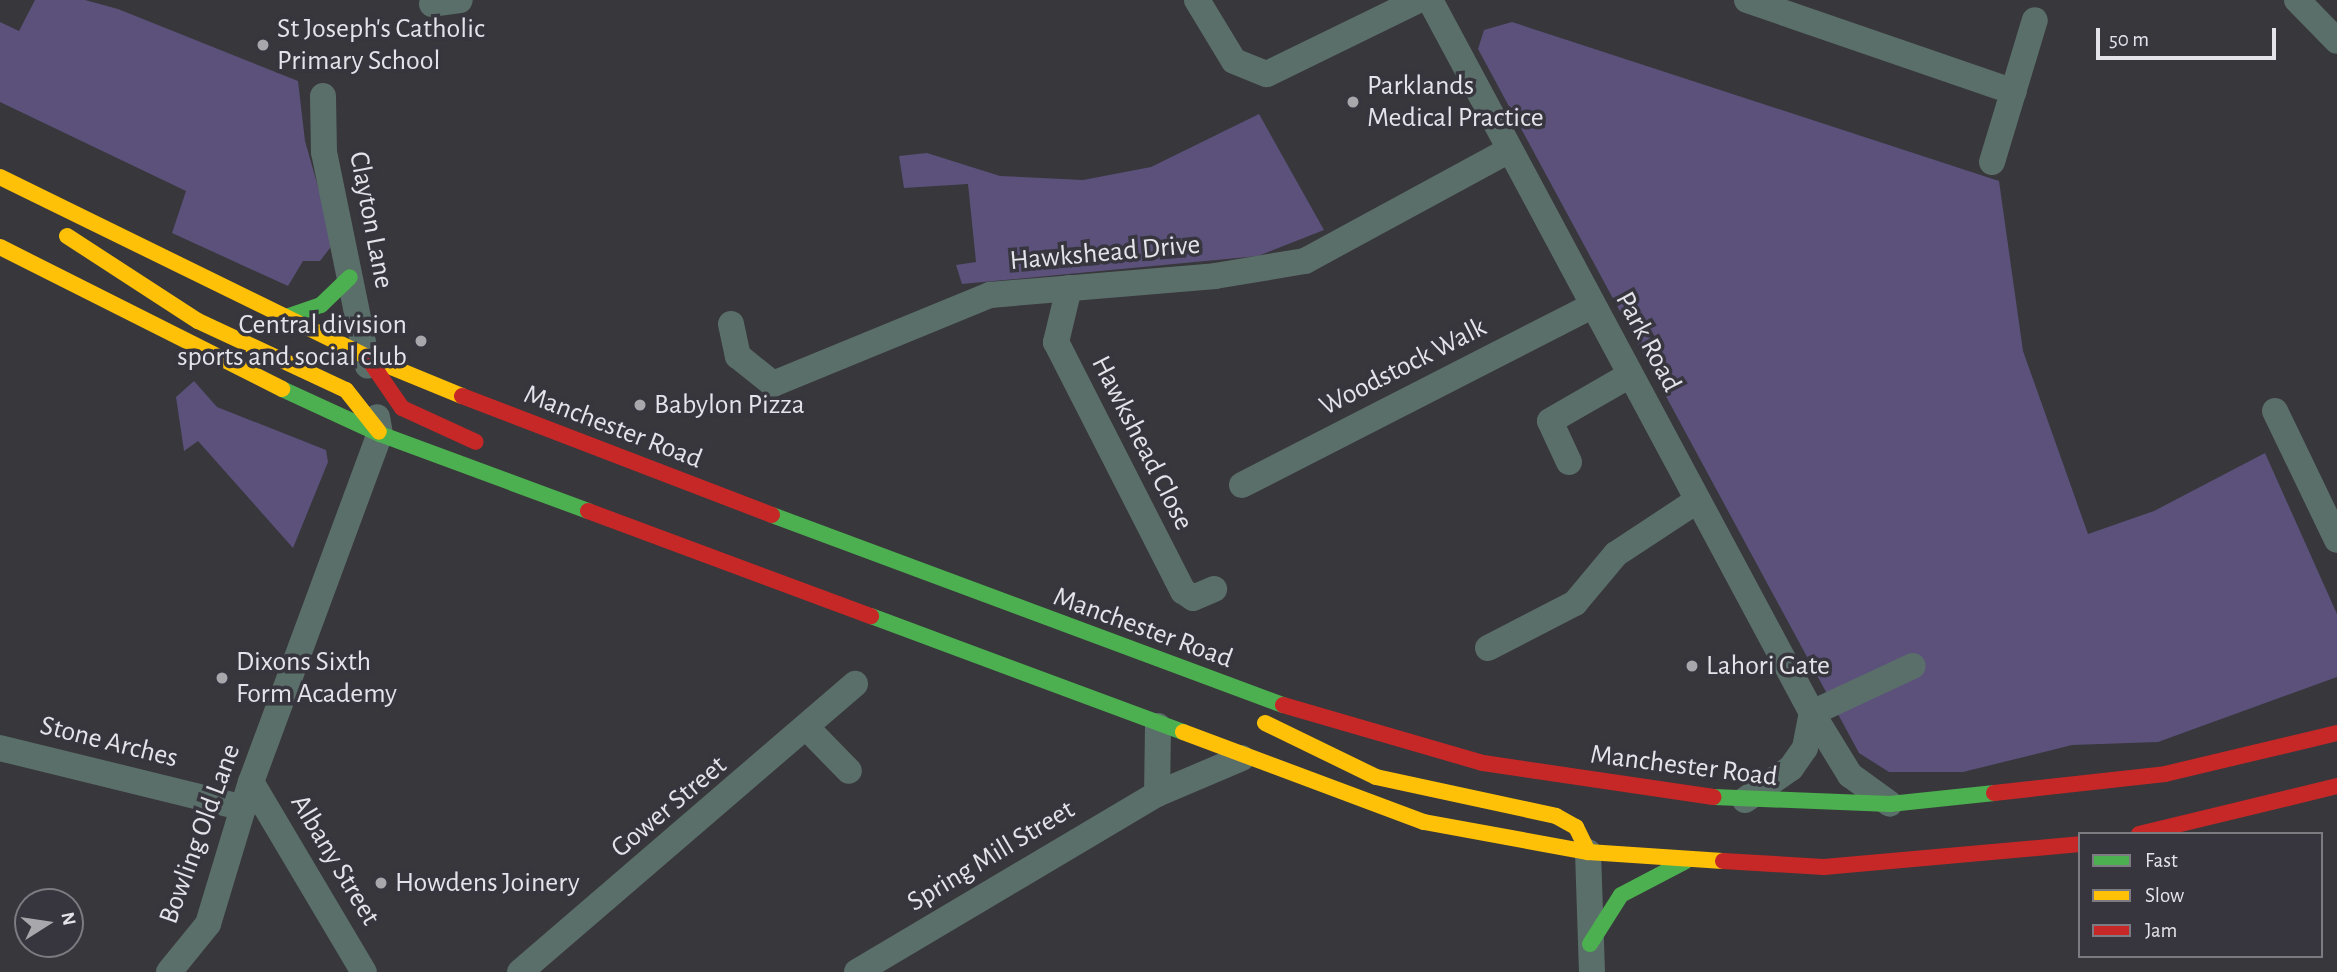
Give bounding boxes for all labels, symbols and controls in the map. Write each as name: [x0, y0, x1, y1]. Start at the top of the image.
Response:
place label: St Joseph's Catholic Primary School: [277, 12, 485, 78]
scale bar: [2099, 14, 2279, 58]
text: 50 m: [2109, 29, 2149, 50]
marker: St Joseph's Catholic Primary School: [255, 37, 271, 53]
place label: Parklands Medical Practice: [1367, 69, 1544, 135]
marker: Parklands Medical Practice: [1345, 94, 1361, 110]
street label: Clayton Lane: [341, 149, 401, 291]
street label: Hawkshead Drive: [1008, 228, 1202, 278]
street label: Park Road: [1608, 286, 1688, 398]
place label: Central division sports and social club: [177, 308, 407, 374]
street label: Woodstock Walk: [1314, 311, 1492, 423]
marker: Central division sports and social club: [413, 333, 429, 349]
street label: Hawkshead Close: [1084, 350, 1200, 536]
street label: Manchester Road: [519, 378, 707, 476]
place label: Babylon Pizza: [654, 388, 805, 422]
marker: Babylon Pizza: [632, 397, 648, 413]
street label: Manchester Road: [1049, 580, 1237, 676]
place label: Dixons Sixth Form Academy: [236, 645, 397, 711]
place label: Lahori Gate: [1706, 649, 1830, 683]
marker: Lahori Gate: [1684, 658, 1700, 674]
marker: Dixons Sixth Form Academy: [214, 670, 230, 686]
street label: Stone Arches: [37, 709, 181, 775]
street label: Manchester Road: [1588, 738, 1780, 794]
street label: Bowling Old Lane: [152, 740, 248, 928]
street label: Gower Street: [604, 749, 734, 865]
street label: Albany Street: [283, 789, 387, 931]
street label: Spring Mill Street: [901, 793, 1081, 919]
legend: [2078, 832, 2323, 958]
text: Fast: [2145, 850, 2178, 871]
place label: Howdens Joinery: [395, 866, 580, 900]
marker: Howdens Joinery: [373, 875, 389, 891]
text: Slow: [2145, 885, 2184, 906]
north arrow: [14, 888, 84, 958]
text: N: [57, 911, 79, 927]
text: Jam: [2145, 920, 2177, 941]

